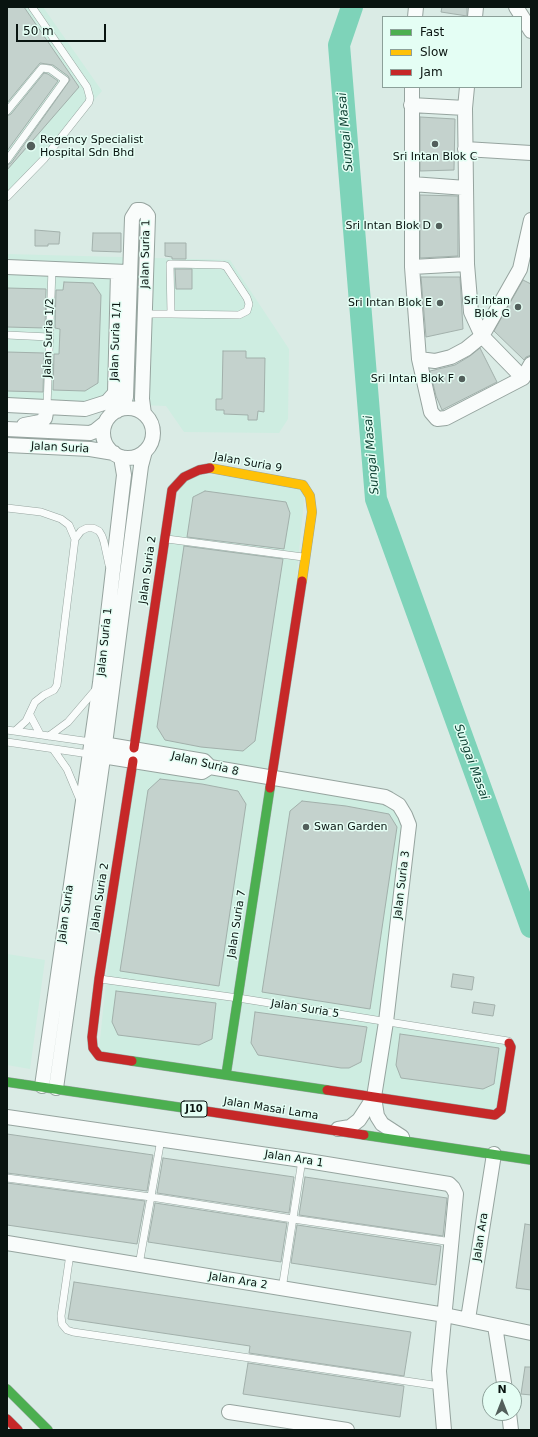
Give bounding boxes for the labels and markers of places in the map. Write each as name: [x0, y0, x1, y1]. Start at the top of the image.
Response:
place label: Regency Specialist Hospital Sdn Bhd: [40, 133, 143, 159]
marker: Sri Intan Blok C: [430, 139, 440, 149]
marker: Regency Specialist Hospital Sdn Bhd: [25, 140, 37, 152]
place label: Sri Intan Blok C: [393, 150, 477, 164]
place label: Sri Intan Blok D: [346, 219, 431, 233]
marker: Sri Intan Blok D: [434, 221, 444, 231]
place label: Sri Intan Blok G: [464, 294, 510, 320]
place label: Sri Intan Blok E: [348, 296, 432, 310]
marker: Sri Intan Blok E: [435, 298, 445, 308]
marker: Sri Intan Blok G: [513, 302, 523, 312]
place label: Sri Intan Blok F: [371, 372, 454, 386]
marker: Sri Intan Blok F: [457, 374, 467, 384]
place label: Swan Garden: [314, 820, 388, 834]
marker: Swan Garden: [301, 822, 311, 832]

